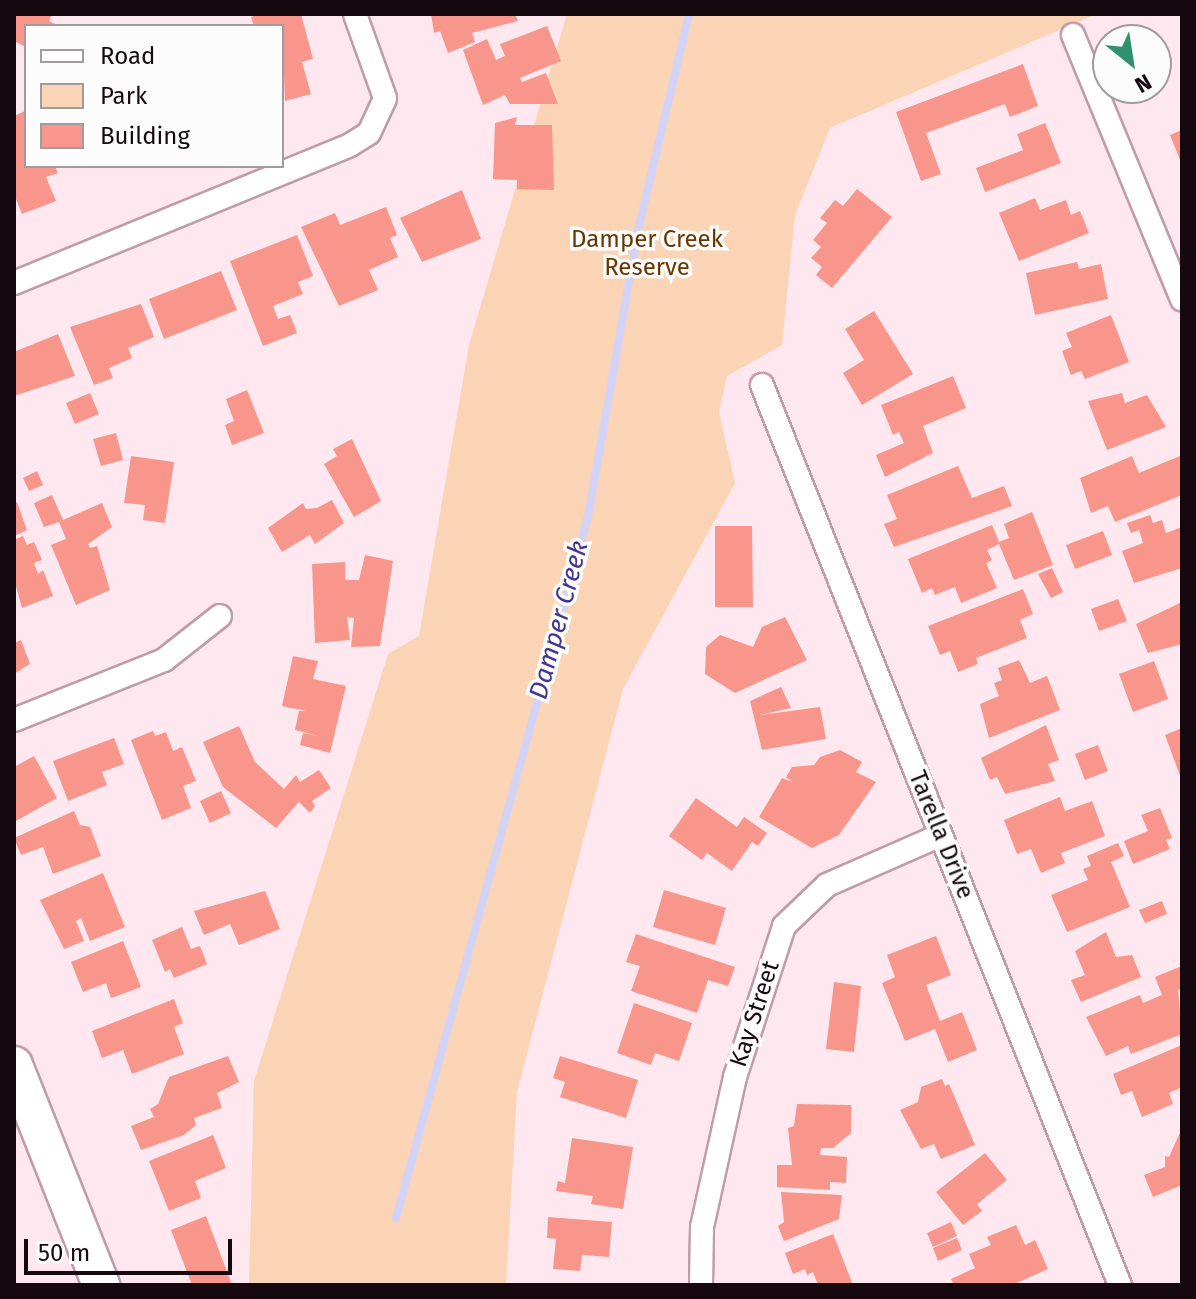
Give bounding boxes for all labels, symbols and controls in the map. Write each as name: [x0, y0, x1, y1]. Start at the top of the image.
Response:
legend: [24, 24, 284, 168]
north arrow: [1092, 24, 1172, 104]
text: Road: [100, 42, 155, 70]
text: N: [1130, 68, 1156, 99]
text: Park: [100, 82, 147, 110]
text: Building: [100, 122, 190, 150]
park label: Damper Creek Reserve: [571, 226, 723, 282]
water label: Damper Creek: [523, 537, 595, 703]
street label: Tarella Drive: [902, 767, 980, 903]
street label: Kay Street: [724, 957, 786, 1071]
scale bar: [28, 1223, 236, 1273]
text: 50 m: [38, 1239, 90, 1267]

